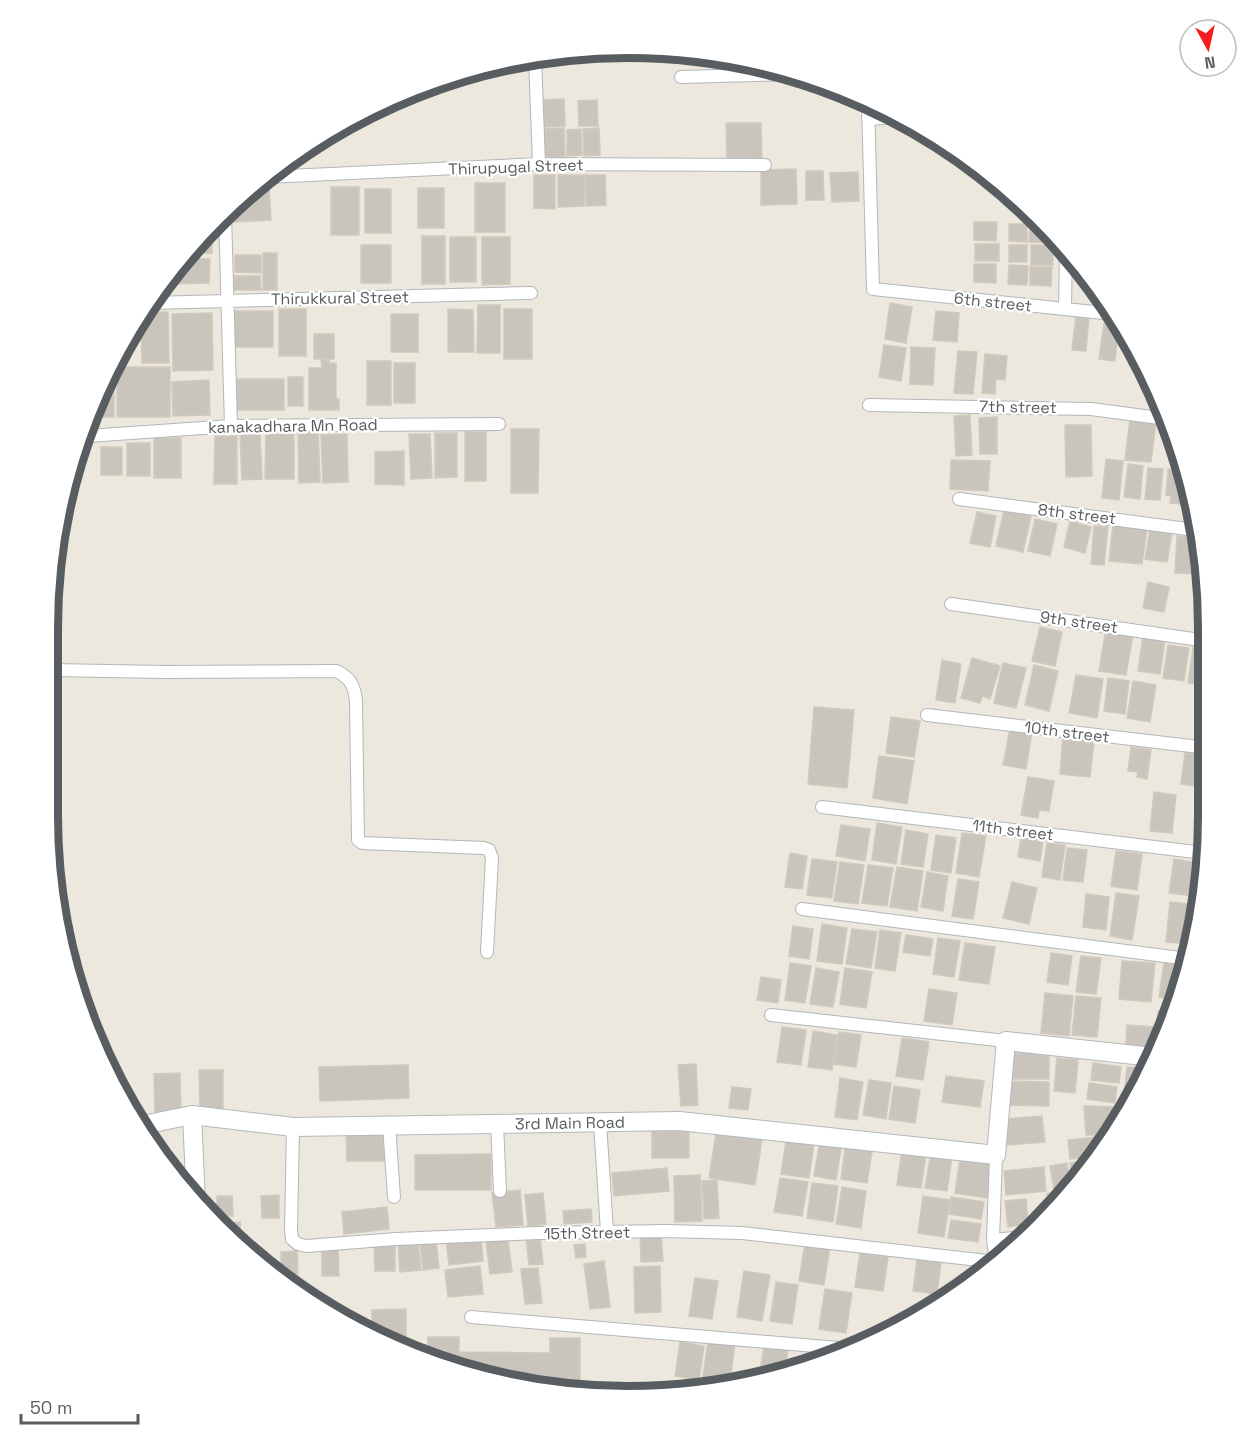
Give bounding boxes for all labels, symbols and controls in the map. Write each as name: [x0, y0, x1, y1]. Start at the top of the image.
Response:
north arrow: [1178, 18, 1238, 78]
text: N: [1203, 51, 1217, 74]
street label: Thirupugal Street: [448, 154, 584, 180]
street label: Thirukkural Street: [271, 286, 409, 310]
street label: 6th street: [953, 287, 1033, 317]
street label: 7th street: [979, 396, 1057, 418]
street label: kanakadhara Mn Road: [208, 414, 378, 438]
street label: 8th street: [1037, 499, 1117, 529]
street label: 9th street: [1039, 606, 1119, 638]
street label: 10th street: [1023, 716, 1111, 748]
street label: 11th street: [971, 815, 1055, 845]
street label: 3rd Main Road: [515, 1112, 625, 1134]
street label: 15th Street: [544, 1222, 630, 1244]
scale bar: [21, 1387, 138, 1425]
text: 50 m: [30, 1396, 72, 1419]

